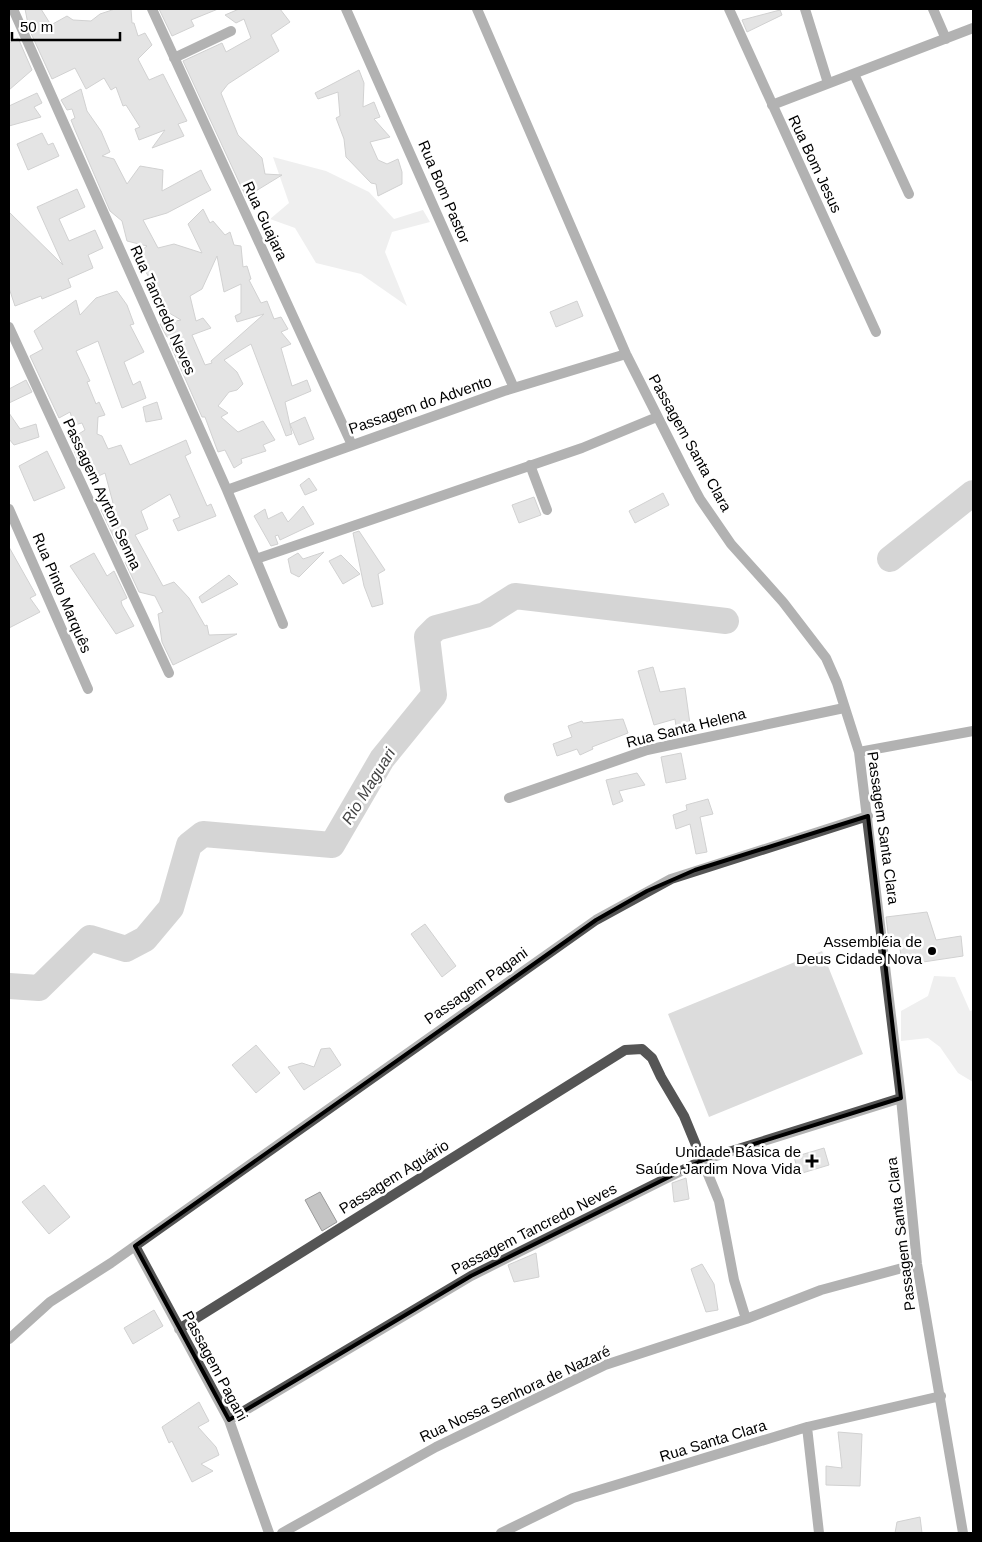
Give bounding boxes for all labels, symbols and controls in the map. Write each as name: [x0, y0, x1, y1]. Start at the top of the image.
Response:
scale bar: [12, 10, 120, 42]
text: 50 m: [20, 18, 53, 35]
street label: Rua Bom Jesus: [785, 112, 846, 215]
street label: Rua Bom Pastor: [415, 138, 474, 246]
street label: Rua Guajara: [240, 179, 291, 264]
street label: Rua Tancredo Neves: [127, 242, 200, 377]
street label: Passagem Santa Clara: [646, 371, 736, 515]
street label: Passagem do Advento: [346, 372, 494, 437]
street label: Passagem Ayrton Senna: [60, 415, 145, 573]
street label: Rua Pinto Marquês: [30, 530, 95, 655]
street label: Rua Santa Helena: [624, 704, 748, 751]
water label: Rio Maguari: [338, 745, 399, 827]
street label: Passagem Santa Clara: [864, 750, 903, 906]
place label: Assembléia de Deus Cidade Nova: [796, 933, 923, 967]
street label: Passagem Pagani: [421, 944, 530, 1027]
marker: Assembléia de Deus Cidade Nova: [926, 945, 938, 957]
street label: Passagem Aguário: [336, 1136, 452, 1217]
place label: Unidade Básica de Saúde Jardim Nova Vida: [635, 1143, 802, 1177]
marker: Unidade Básica de Saúde Jardim Nova Vida: [805, 1154, 819, 1168]
street label: Passagem Santa Clara: [883, 1156, 918, 1312]
street label: Passagem Tancredo Neves: [448, 1179, 619, 1278]
street label: Passagem Pagani: [179, 1308, 252, 1424]
street label: Rua Nossa Senhora de Nazaré: [417, 1342, 613, 1445]
street label: Rua Santa Clara: [657, 1416, 769, 1465]

